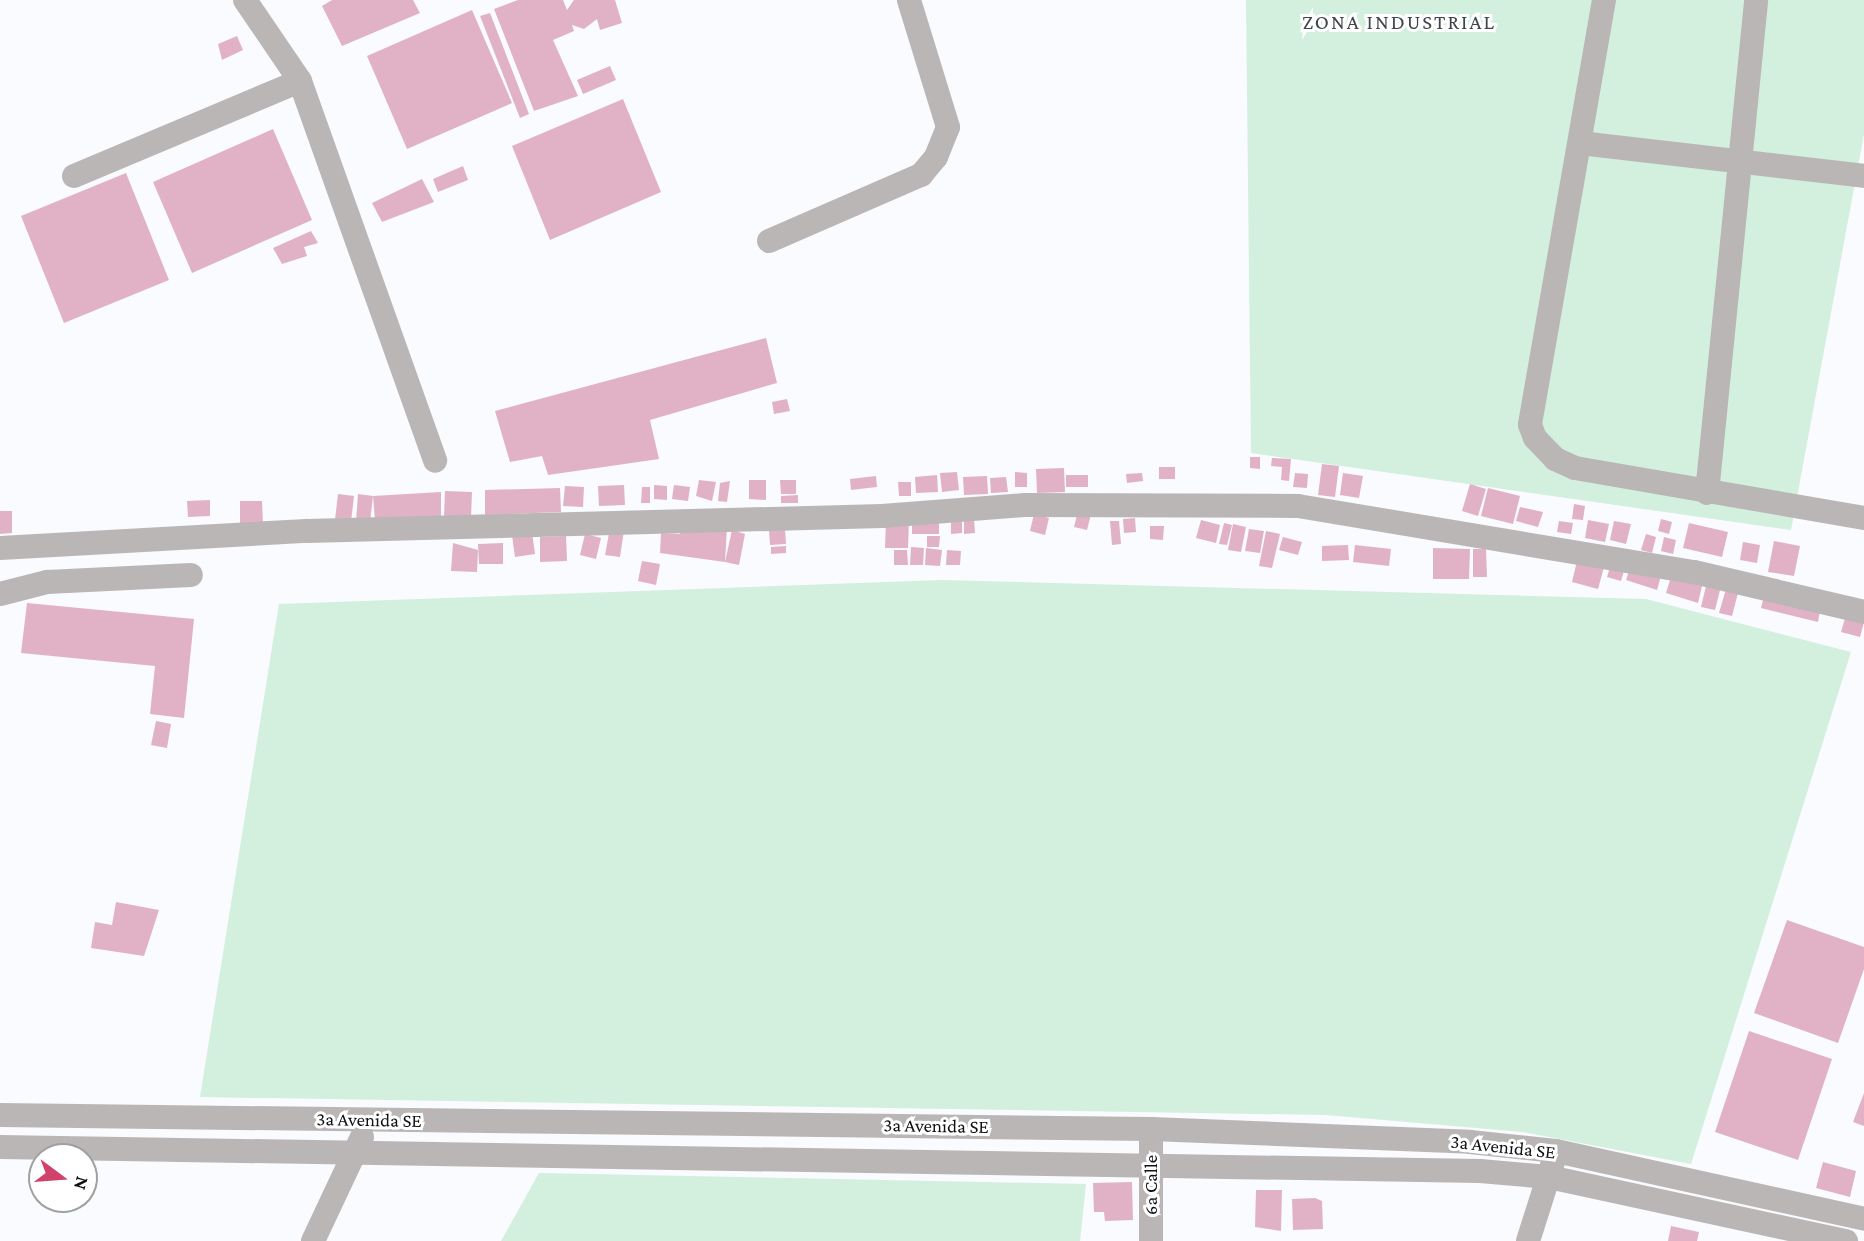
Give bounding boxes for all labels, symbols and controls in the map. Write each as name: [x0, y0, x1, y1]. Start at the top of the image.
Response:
district label: ZONA INDUSTRIAL: [1304, 9, 1494, 35]
street label: 3a Avenida SE: [316, 1108, 422, 1132]
street label: 3a Avenida SE: [883, 1114, 989, 1138]
street label: 3a Avenida SE: [1449, 1130, 1557, 1164]
north arrow: [28, 1143, 98, 1213]
street label: 6a Calle: [1140, 1155, 1162, 1215]
text: N: [70, 1174, 94, 1192]

